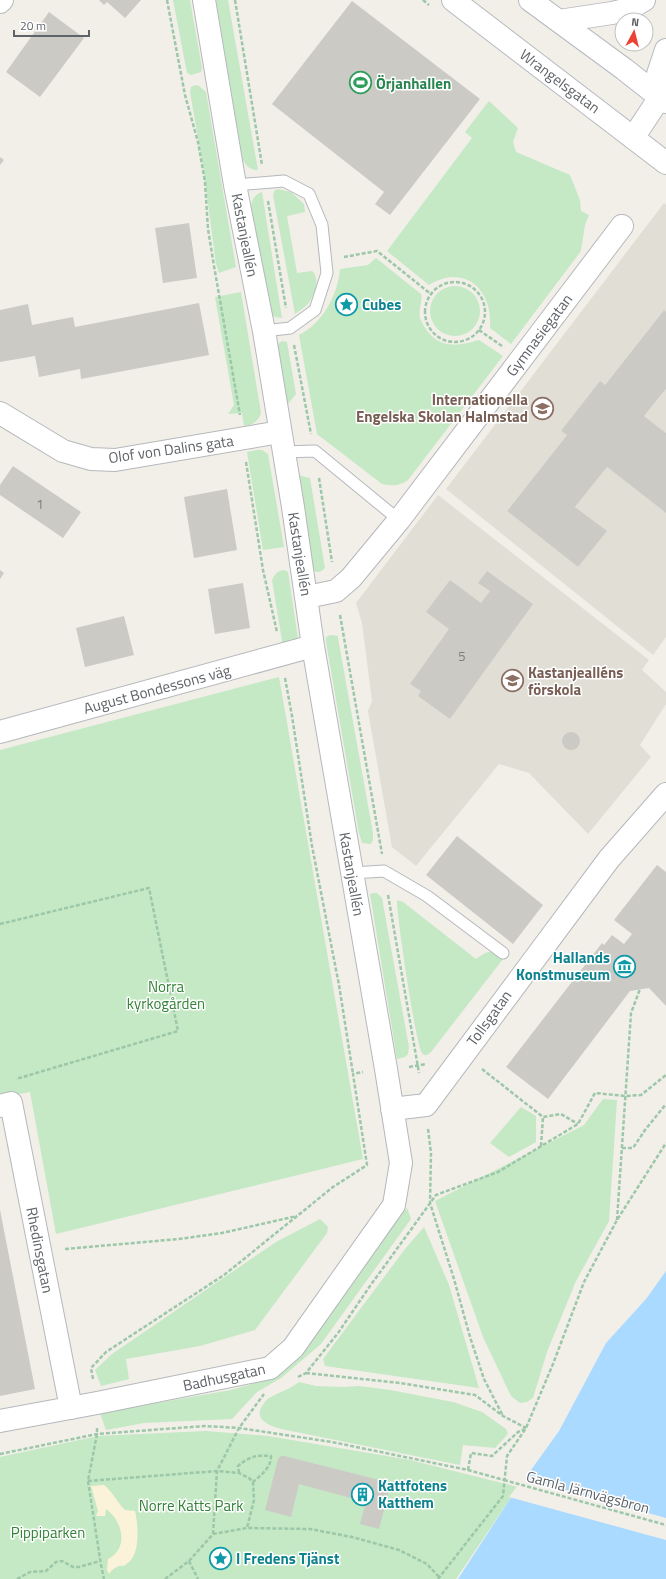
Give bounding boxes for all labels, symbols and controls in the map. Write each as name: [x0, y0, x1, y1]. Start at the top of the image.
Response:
scale bar: [14, 12, 89, 38]
north arrow: [614, 12, 654, 52]
text: N: [630, 14, 640, 30]
text: 20 m: [20, 16, 46, 35]
street label: Wrangelsgatan: [515, 43, 605, 119]
sports icon: Örjanhallen: [348, 70, 374, 96]
place label: Örjanhallen: [376, 72, 451, 95]
street label: Kastanjeallén: [226, 191, 264, 279]
street label: Gymnasiegatan: [500, 289, 578, 381]
place icon: Cubes: [334, 291, 360, 317]
place label: Cubes: [362, 293, 401, 316]
place label: Internationella Engelska Skolan Halmstad: [356, 388, 528, 428]
school or university icon: Internationella Engelska Skolan Halmstad: [530, 395, 556, 421]
street label: Olof von Dalins gata: [107, 429, 236, 469]
house number: 1: [36, 494, 44, 514]
street label: Kastanjeallén: [282, 510, 318, 598]
house number: 5: [458, 646, 466, 666]
street label: August Bondessons väg: [81, 658, 233, 720]
place label: Kastanjealléns förskola: [528, 661, 623, 701]
school or university icon: Kastanjealléns förskola: [499, 668, 525, 694]
street label: Kastanjeallén: [333, 830, 371, 918]
place label: Hallands Konstmuseum: [516, 946, 610, 986]
museum icon: Hallands Konstmuseum: [612, 953, 638, 979]
park label: Norra kyrkogården: [127, 975, 205, 1015]
street label: Tollsgatan: [461, 985, 517, 1051]
street label: Rhedinsgatan: [20, 1205, 60, 1295]
street label: Badhusgatan: [181, 1357, 267, 1397]
street label: Gamla Järnvägsbron: [524, 1464, 652, 1520]
place label: Kattfotens Katthem: [378, 1474, 447, 1514]
building icon: Kattfotens Katthem: [349, 1481, 375, 1507]
park label: Norre Katts Park: [139, 1494, 243, 1517]
park label: Pippiparken: [11, 1521, 85, 1544]
place icon: I Fredens Tjänst: [207, 1545, 233, 1571]
place label: I Fredens Tjänst: [236, 1547, 340, 1570]

